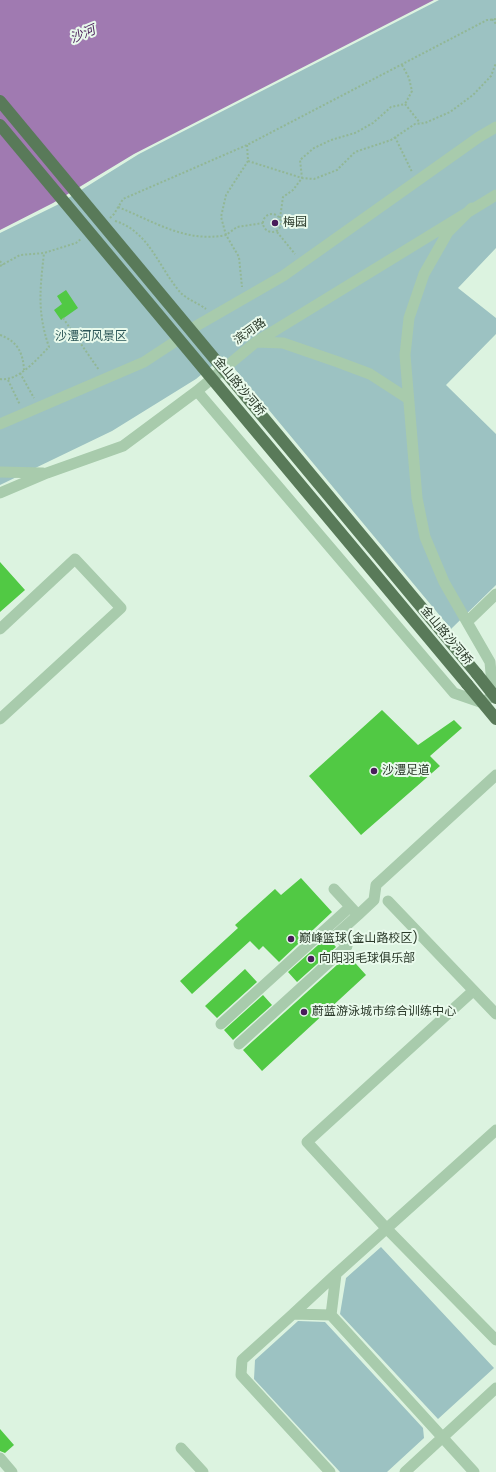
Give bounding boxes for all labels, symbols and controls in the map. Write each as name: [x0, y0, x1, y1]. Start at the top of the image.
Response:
water label: 沙河: [68, 23, 98, 47]
place label: 梅园: [283, 216, 307, 230]
marker: 梅园: [270, 218, 280, 228]
street label: 滨河路: [231, 316, 269, 348]
park label: 沙澧河风景区: [55, 330, 127, 344]
street label: 金山路沙河桥: [210, 355, 268, 419]
street label: 金山路沙河桥: [417, 604, 475, 668]
place label: 沙澧足道: [382, 764, 430, 778]
marker: 沙澧足道: [369, 766, 379, 776]
place label: 巅峰篮球(金山路校区): [299, 932, 418, 946]
marker: 巅峰篮球(金山路校区): [286, 934, 296, 944]
place label: 向阳羽毛球俱乐部: [319, 952, 415, 966]
marker: 向阳羽毛球俱乐部: [306, 954, 316, 964]
place label: 蔚蓝游泳城市综合训练中心: [312, 1005, 456, 1019]
marker: 蔚蓝游泳城市综合训练中心: [299, 1007, 309, 1017]

